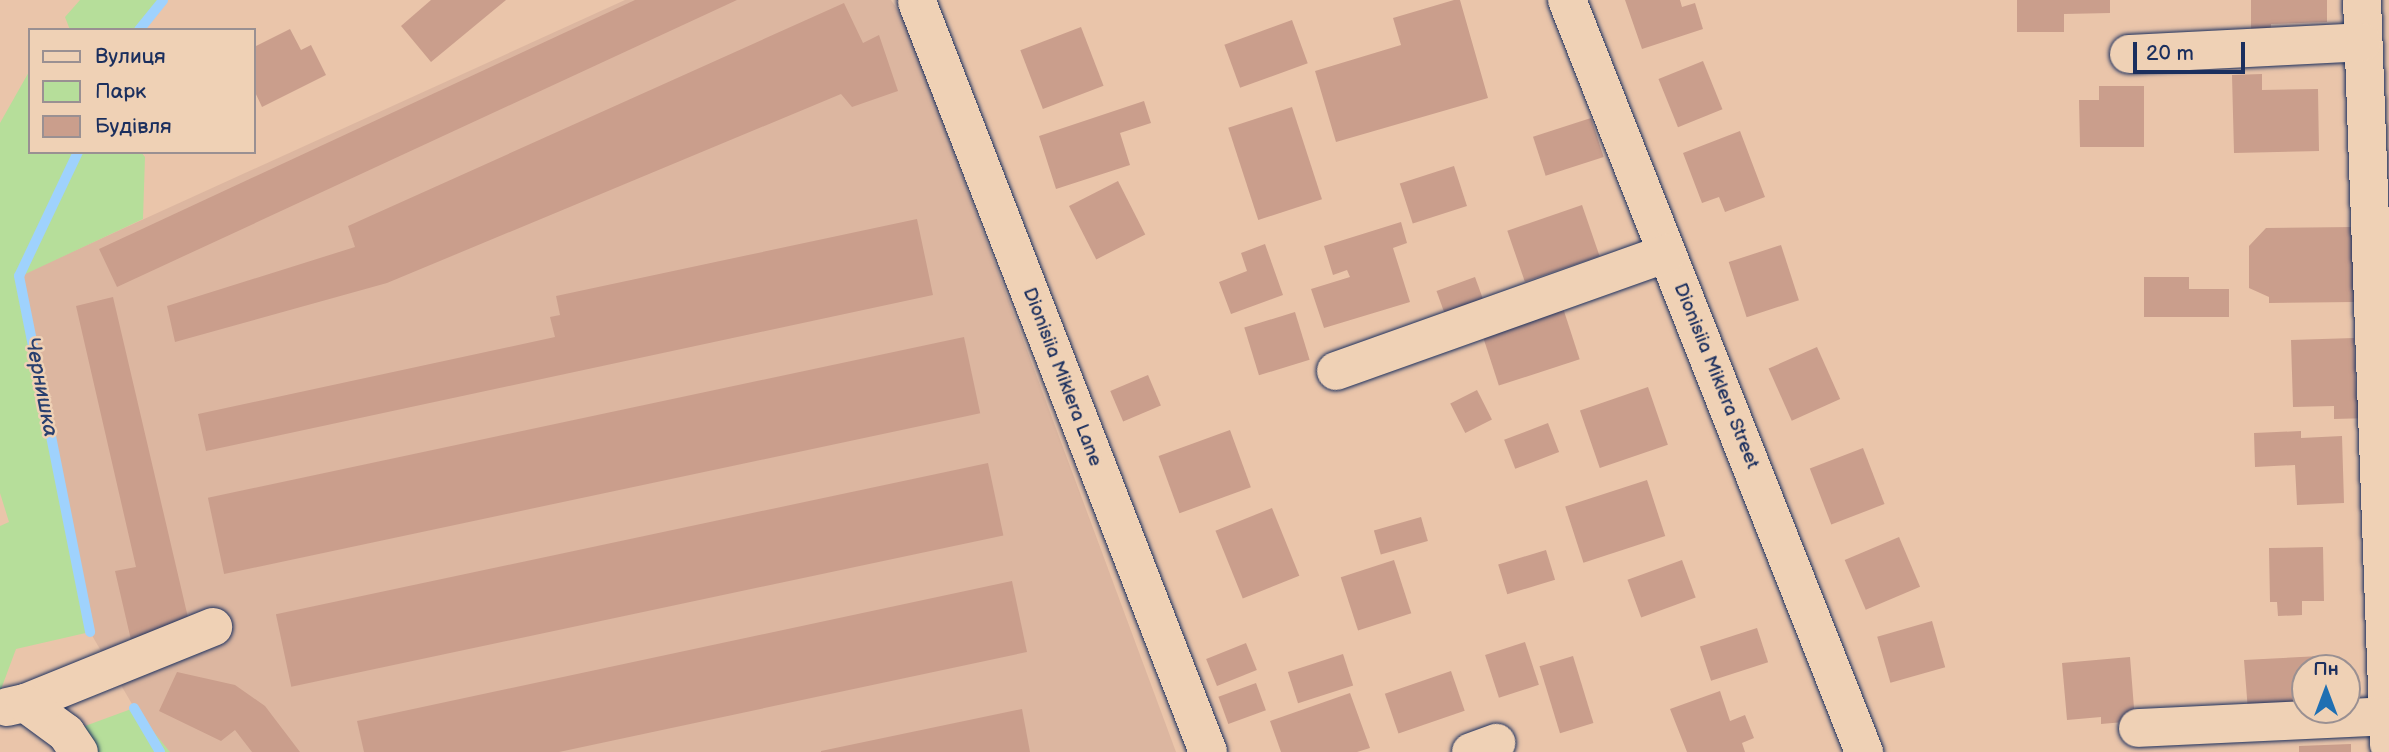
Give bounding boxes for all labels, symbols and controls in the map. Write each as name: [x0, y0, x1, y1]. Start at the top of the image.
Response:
legend: [28, 28, 256, 154]
scale bar: [2137, 28, 2249, 72]
text: 20 m: [2146, 41, 2194, 66]
text: Вулиця: [95, 44, 166, 69]
text: Парк: [95, 79, 146, 104]
text: Будівля: [95, 114, 172, 139]
street label: Dionisiia Miklera Street: [1668, 280, 1764, 472]
street label: Dionisiia Miklera Lane: [1017, 284, 1107, 470]
water label: Чернишка: [19, 335, 63, 439]
north arrow: [2291, 654, 2361, 724]
text: Пн: [2313, 658, 2339, 681]

